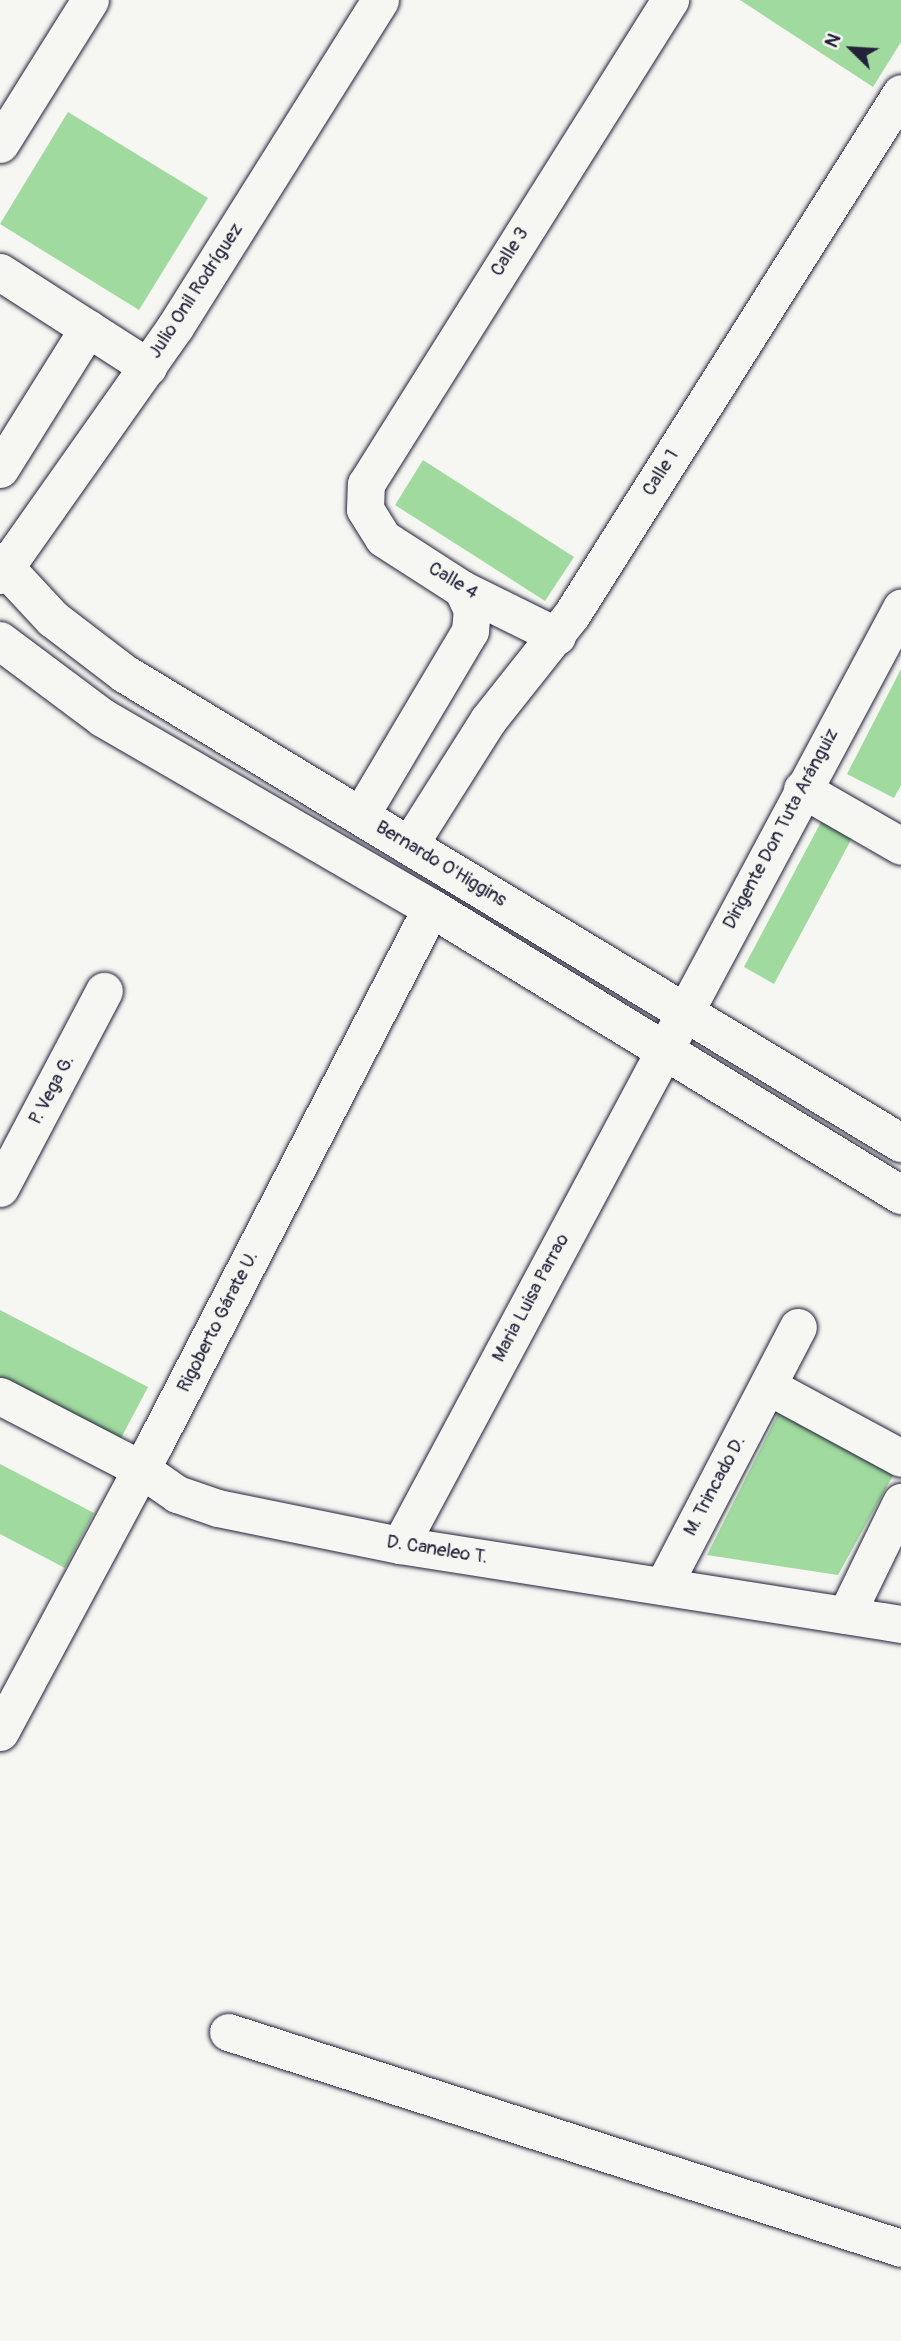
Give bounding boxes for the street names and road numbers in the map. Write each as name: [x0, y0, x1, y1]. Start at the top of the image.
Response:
street label: Julio Onil Rodríguez: [144, 219, 248, 363]
street label: Calle 3: [486, 223, 534, 281]
street label: Calle 1: [638, 446, 684, 500]
street label: Calle 4: [424, 557, 482, 605]
street label: Dirigente Don Tuta Aránguiz: [718, 725, 844, 933]
street label: Bernardo O'Higgins: [371, 816, 511, 912]
street label: P. Vega G.: [24, 1051, 80, 1129]
street label: Maria Luisa Parrao: [488, 1230, 574, 1366]
street label: Rigoberto Gárate U.: [173, 1248, 263, 1396]
street label: M. Trincado D.: [679, 1432, 751, 1540]
street label: D. Caneleo T.: [385, 1531, 489, 1569]

